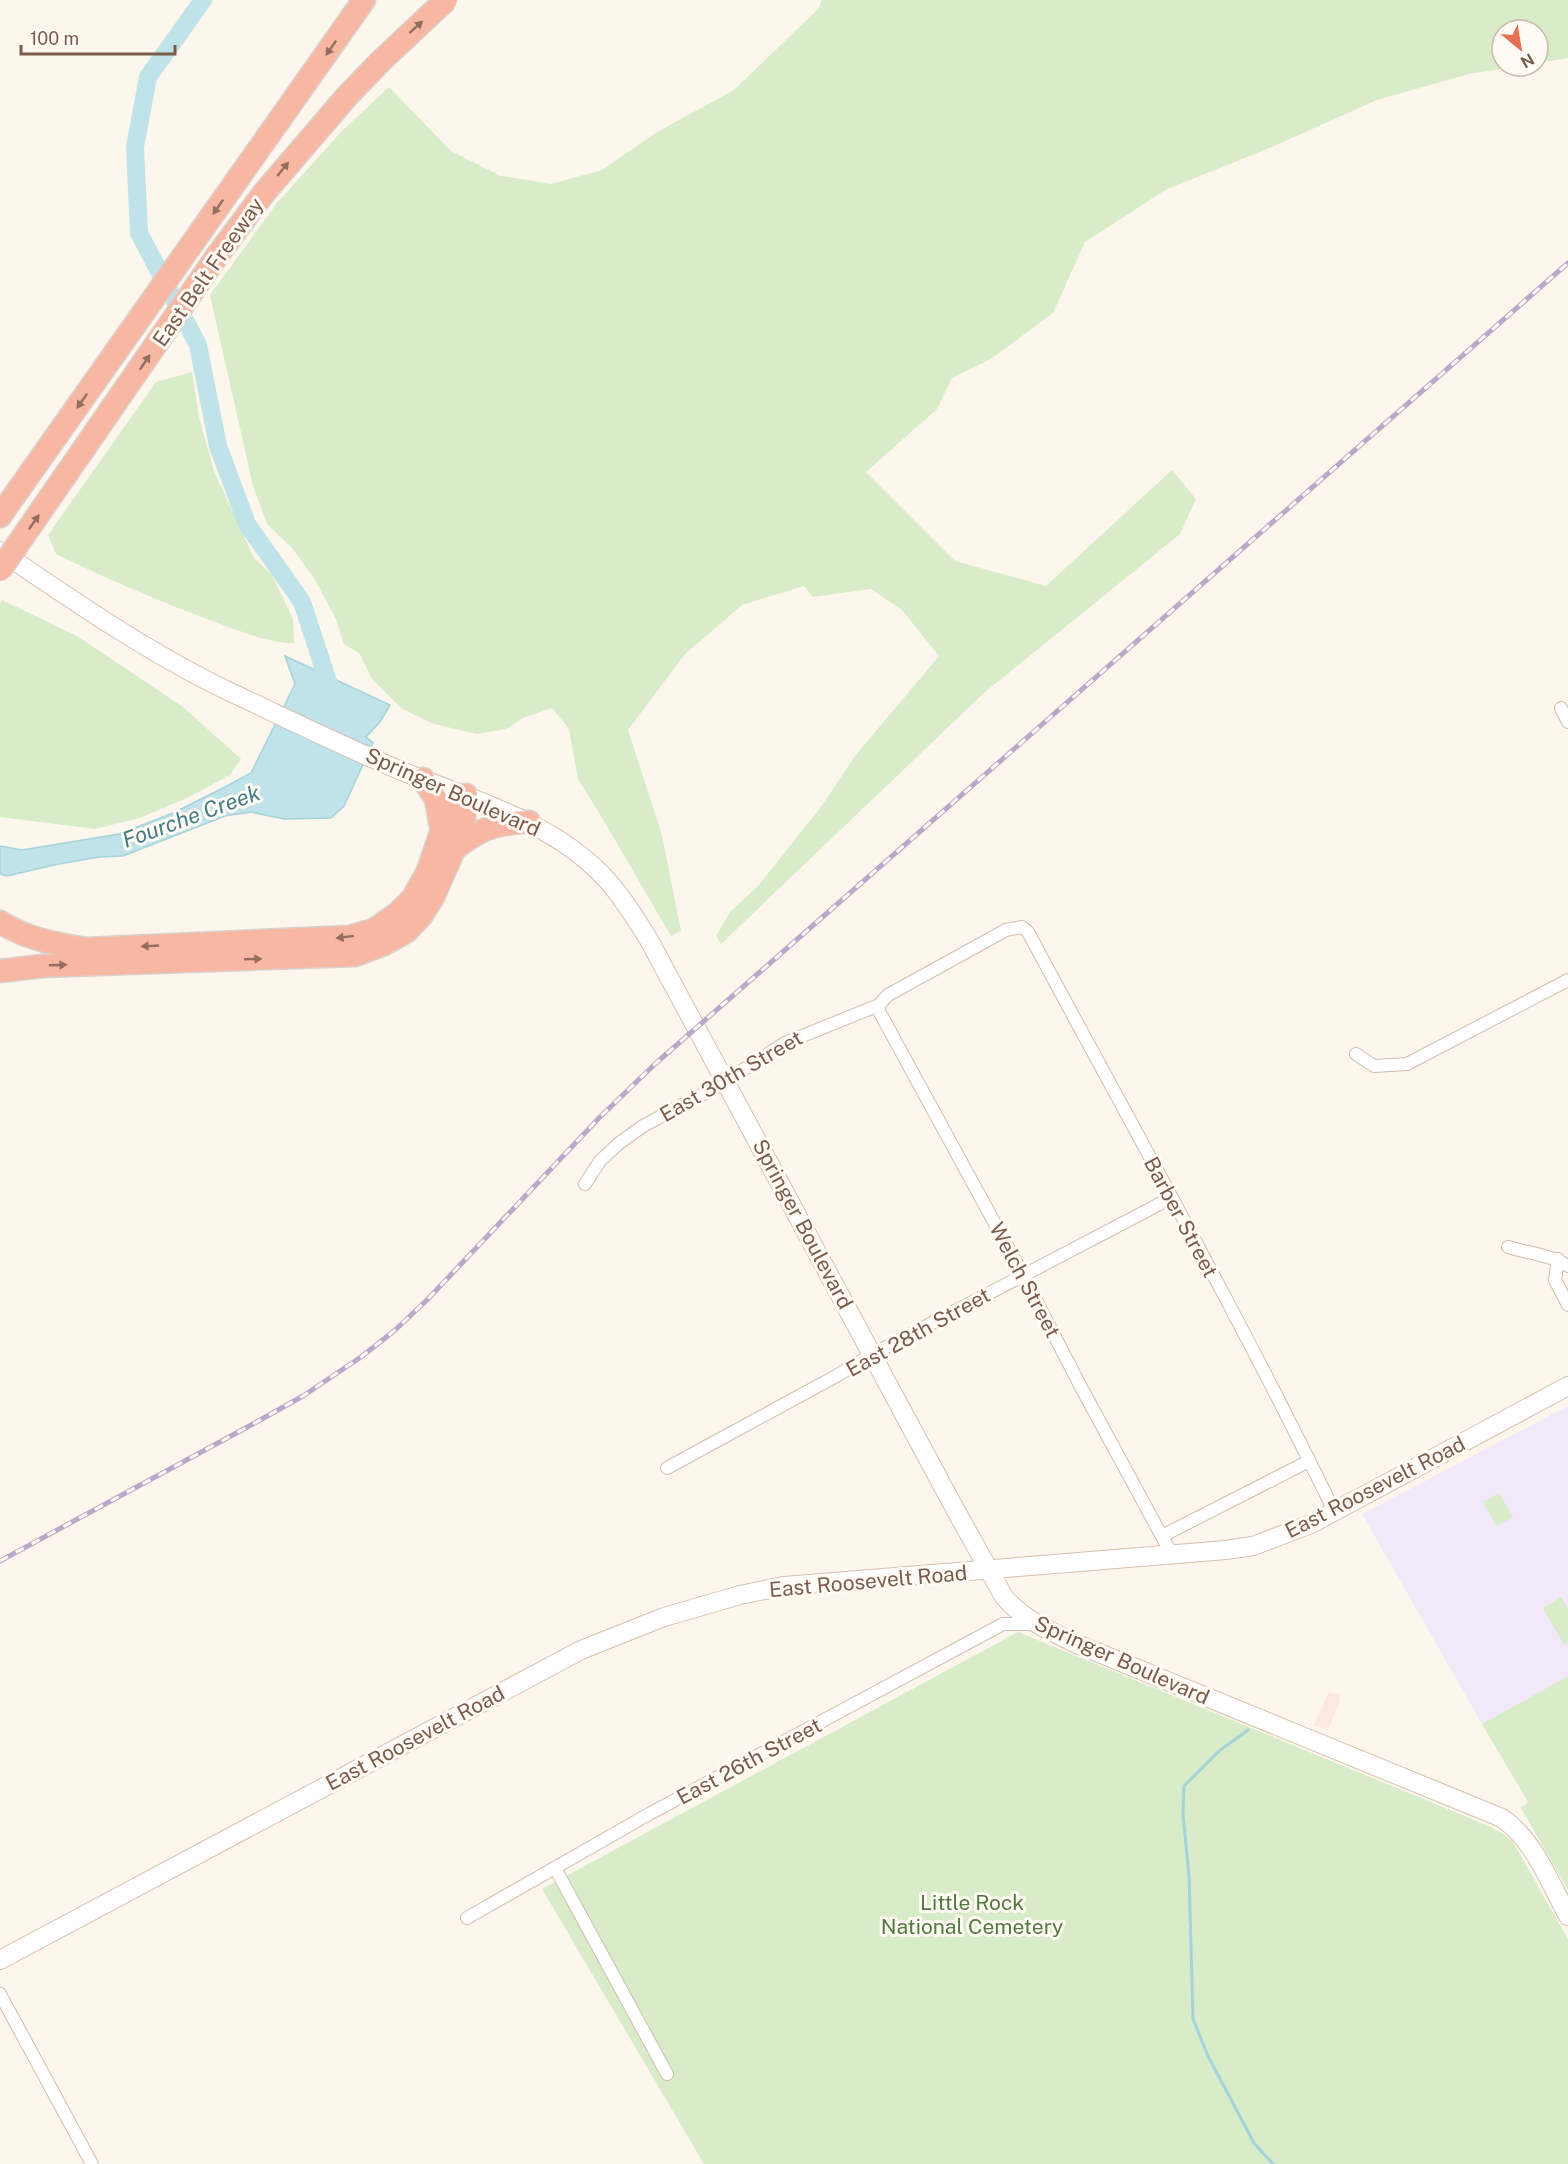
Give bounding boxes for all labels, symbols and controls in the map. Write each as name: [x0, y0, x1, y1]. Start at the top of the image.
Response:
scale bar: [21, 18, 176, 56]
north arrow: [1490, 18, 1550, 78]
one-way arrow: [408, 21, 423, 34]
text: 100 m: [30, 28, 79, 49]
one-way arrow: [325, 40, 337, 56]
text: N: [1517, 49, 1537, 72]
one-way arrow: [276, 162, 289, 177]
street label: East Belt Freeway: [147, 193, 269, 351]
one-way arrow: [212, 199, 224, 215]
one-way arrow: [139, 354, 150, 370]
one-way arrow: [76, 393, 88, 409]
one-way arrow: [28, 514, 40, 530]
street label: Springer Boulevard: [362, 742, 544, 842]
water label: Fourche Creek: [119, 779, 263, 853]
one-way arrow: [335, 932, 354, 942]
one-way arrow: [141, 942, 160, 951]
one-way arrow: [244, 954, 263, 964]
one-way arrow: [49, 961, 68, 970]
street label: East 30th Street: [655, 1025, 807, 1127]
street label: Springer Boulevard: [748, 1135, 858, 1313]
street label: Barber Street: [1139, 1152, 1223, 1282]
street label: Welch Street: [984, 1218, 1066, 1342]
street label: East 28th Street: [842, 1282, 994, 1382]
street label: East Roosevelt Road: [1281, 1431, 1469, 1543]
street label: East Roosevelt Road: [768, 1560, 968, 1602]
street label: Springer Boulevard: [1031, 1610, 1213, 1710]
street label: East Roosevelt Road: [321, 1680, 509, 1796]
street label: East 26th Street: [672, 1712, 826, 1810]
park label: Little Rock National Cemetery: [881, 1890, 1063, 1939]

